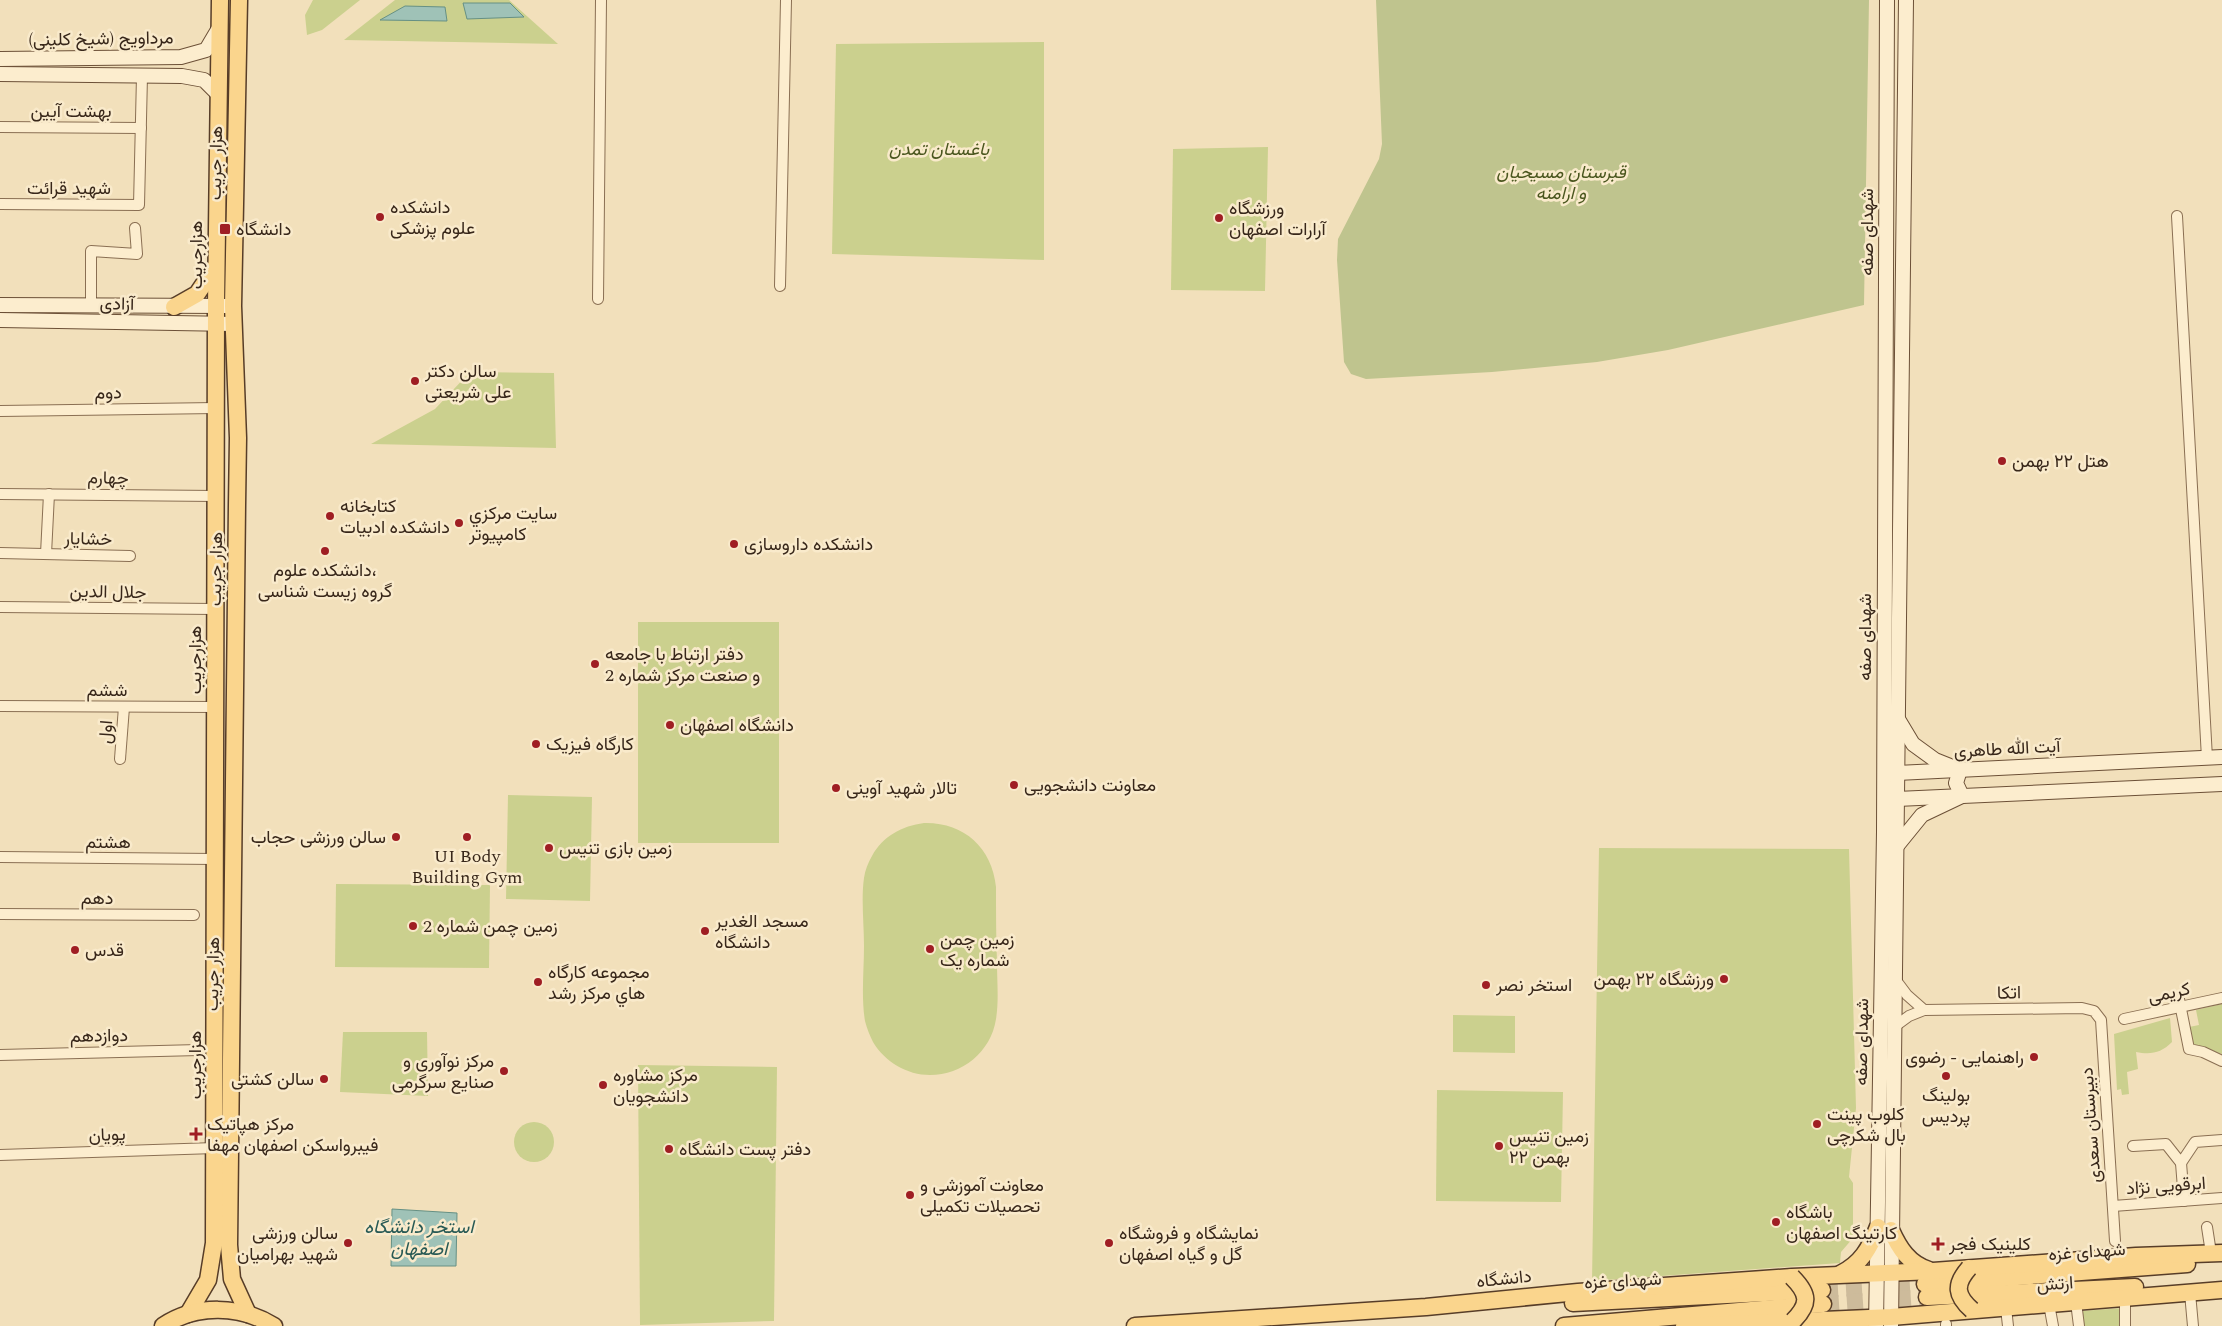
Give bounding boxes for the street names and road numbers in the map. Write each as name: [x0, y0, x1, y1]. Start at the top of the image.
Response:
street label: مرداویج (شیخ کلینی): [28, 24, 174, 54]
street label: بهشت آیین: [30, 98, 112, 125]
street label: هزار جریب: [202, 126, 230, 200]
street label: شهید قرائت: [27, 175, 111, 202]
street label: شهدای صفه: [1854, 188, 1881, 276]
street label: هزارجریب: [183, 221, 210, 289]
street label: آزادی: [99, 290, 136, 318]
street label: دوم: [94, 379, 122, 407]
street label: چهارم: [87, 464, 129, 492]
street label: خشایار: [63, 525, 112, 553]
street label: هزار جریب: [202, 532, 230, 606]
street label: جلال الدین: [69, 578, 147, 606]
street label: شهدای صفه: [1852, 593, 1879, 681]
street label: هزارجریب: [182, 626, 209, 694]
street label: ششم: [87, 677, 127, 704]
street label: اول: [92, 719, 120, 745]
street label: آیت الله طاهری: [1953, 733, 2063, 765]
street label: هشتم: [85, 829, 131, 856]
street label: دهم: [81, 885, 113, 912]
street label: هزار جریب: [199, 937, 227, 1011]
street label: کریمی: [2145, 975, 2193, 1011]
street label: اتکا: [1997, 979, 2021, 1007]
street label: شهدای صفه: [1848, 998, 1876, 1086]
street label: دوازدهم: [70, 1022, 128, 1050]
street label: هزارجریب: [182, 1031, 209, 1099]
street label: دبیرستان سعدی: [2073, 1066, 2109, 1184]
street label: پویان: [88, 1121, 126, 1149]
street label: ابرقویی نژاد: [2125, 1170, 2207, 1202]
street label: شهدای غزه: [2047, 1236, 2127, 1268]
street label: دانشگاه: [1475, 1263, 1533, 1295]
street label: شهدای غزه: [1584, 1265, 1662, 1297]
street label: ارتش: [2036, 1269, 2074, 1299]

